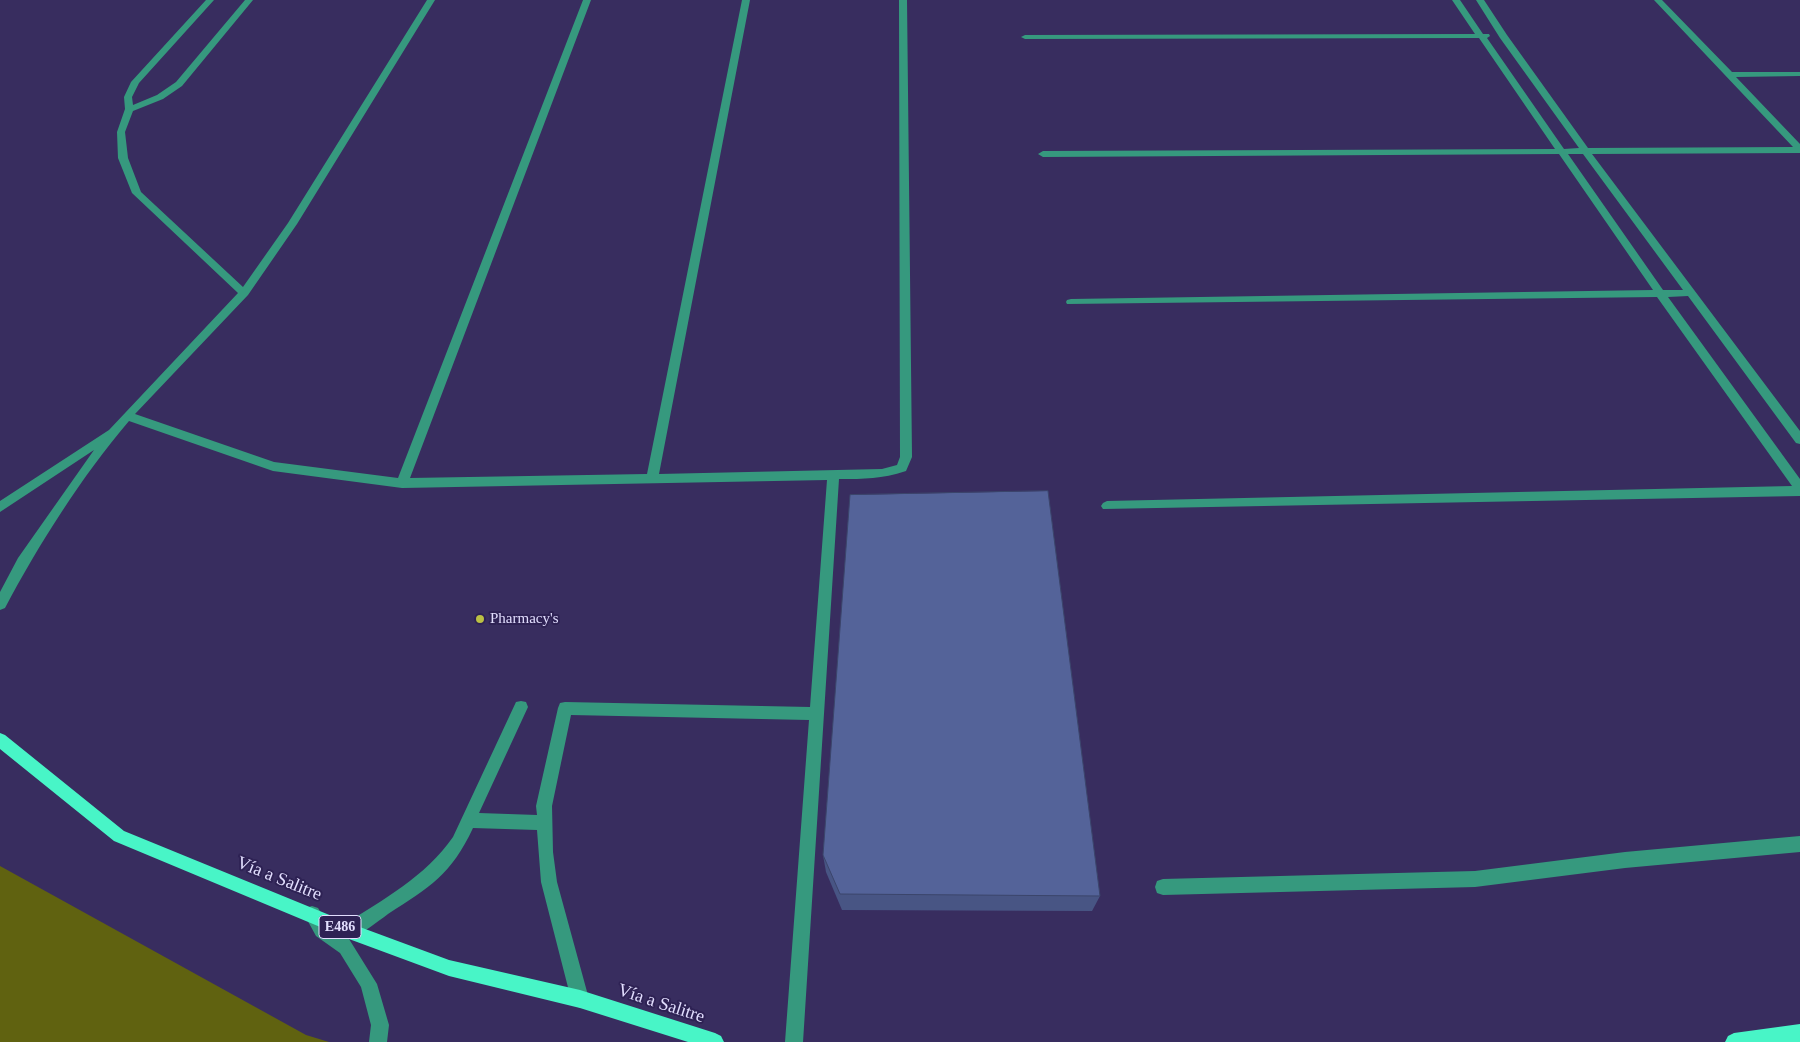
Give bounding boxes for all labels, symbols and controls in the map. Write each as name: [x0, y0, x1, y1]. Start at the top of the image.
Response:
place label: Pharmacy's: [490, 610, 559, 628]
marker: Pharmacy's: [474, 613, 486, 625]
street label: Vía a Salitre: [233, 852, 325, 906]
road number: E486: [319, 916, 361, 939]
street label: Vía a Salitre: [615, 980, 707, 1028]

